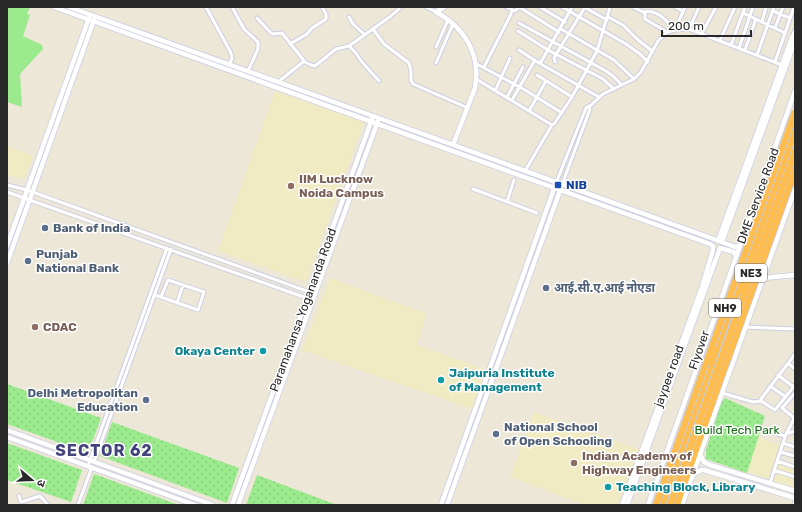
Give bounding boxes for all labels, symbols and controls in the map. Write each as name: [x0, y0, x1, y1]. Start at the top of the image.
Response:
scale bar: [662, 12, 751, 38]
text: 200 m: [668, 19, 704, 33]
street label: DME Service Road: [734, 146, 782, 246]
place label: IIM Lucknow Noida Campus: [299, 172, 384, 200]
place label: NIB: [566, 178, 587, 192]
marker: NIB: [553, 180, 563, 190]
marker: IIM Lucknow Noida Campus: [286, 181, 296, 191]
place label: Bank of India: [53, 221, 130, 235]
marker: Bank of India: [40, 223, 50, 233]
street label: Paramahansa Yogananda Road: [267, 226, 339, 394]
place label: Punjab National Bank: [36, 247, 119, 275]
marker: Punjab National Bank: [23, 256, 33, 266]
road number: NE3: [735, 264, 767, 282]
place label: आई.सी.ए.आई नोएडा: [554, 280, 655, 295]
marker: आई.सी.ए.आई नोएडा: [541, 283, 551, 293]
road number: NH9: [709, 299, 741, 317]
place label: CDAC: [43, 320, 77, 334]
marker: CDAC: [30, 322, 40, 332]
street label: Flyover: [686, 328, 712, 372]
street label: jaypee road: [651, 343, 687, 410]
place label: Okaya Center: [175, 344, 256, 358]
marker: Okaya Center: [258, 346, 268, 356]
place label: Jaipuria Institute of Management: [449, 366, 555, 394]
marker: Jaipuria Institute of Management: [436, 375, 446, 385]
place label: Delhi Metropolitan Education: [28, 386, 138, 414]
marker: Delhi Metropolitan Education: [141, 395, 151, 405]
place label: National School of Open Schooling: [504, 420, 612, 448]
park label: Build Tech Park: [694, 423, 780, 437]
marker: National School of Open Schooling: [491, 429, 501, 439]
district label: SECTOR 62: [55, 441, 153, 460]
place label: Indian Academy of Highway Engineers: [582, 449, 697, 477]
marker: Indian Academy of Highway Engineers: [569, 458, 579, 468]
north arrow: [12, 460, 52, 500]
text: उ: [34, 478, 48, 489]
place label: Teaching Block, Library: [616, 480, 755, 494]
marker: Teaching Block, Library: [603, 482, 613, 492]

